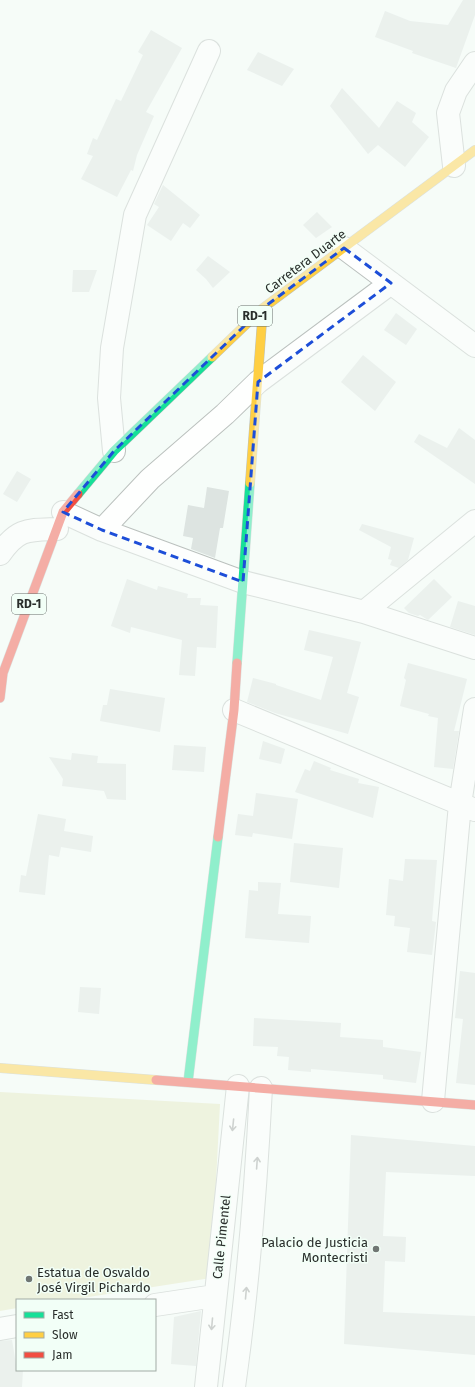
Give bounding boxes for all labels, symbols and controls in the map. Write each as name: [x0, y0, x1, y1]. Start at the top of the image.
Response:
street label: Carretera Duarte: [262, 226, 349, 297]
road number: RD-1: [238, 306, 272, 326]
road number: RD-1: [12, 594, 46, 614]
one-way arrow: [230, 1118, 237, 1131]
one-way arrow: [253, 1157, 260, 1170]
street label: Calle Pimentel: [210, 1194, 233, 1280]
place label: Palacio de Justicia Montecristi: [261, 1235, 368, 1265]
marker: Palacio de Justicia Montecristi: [371, 1244, 381, 1254]
place label: Estatua de Osvaldo José Virgil Pichardo: [37, 1265, 151, 1295]
marker: Estatua de Osvaldo José Virgil Pichardo: [24, 1274, 34, 1284]
one-way arrow: [242, 1287, 249, 1300]
legend: [16, 1299, 156, 1371]
text: Fast: [52, 1308, 74, 1322]
one-way arrow: [208, 1317, 216, 1330]
text: Slow: [52, 1328, 78, 1342]
text: Jam: [52, 1348, 72, 1362]

